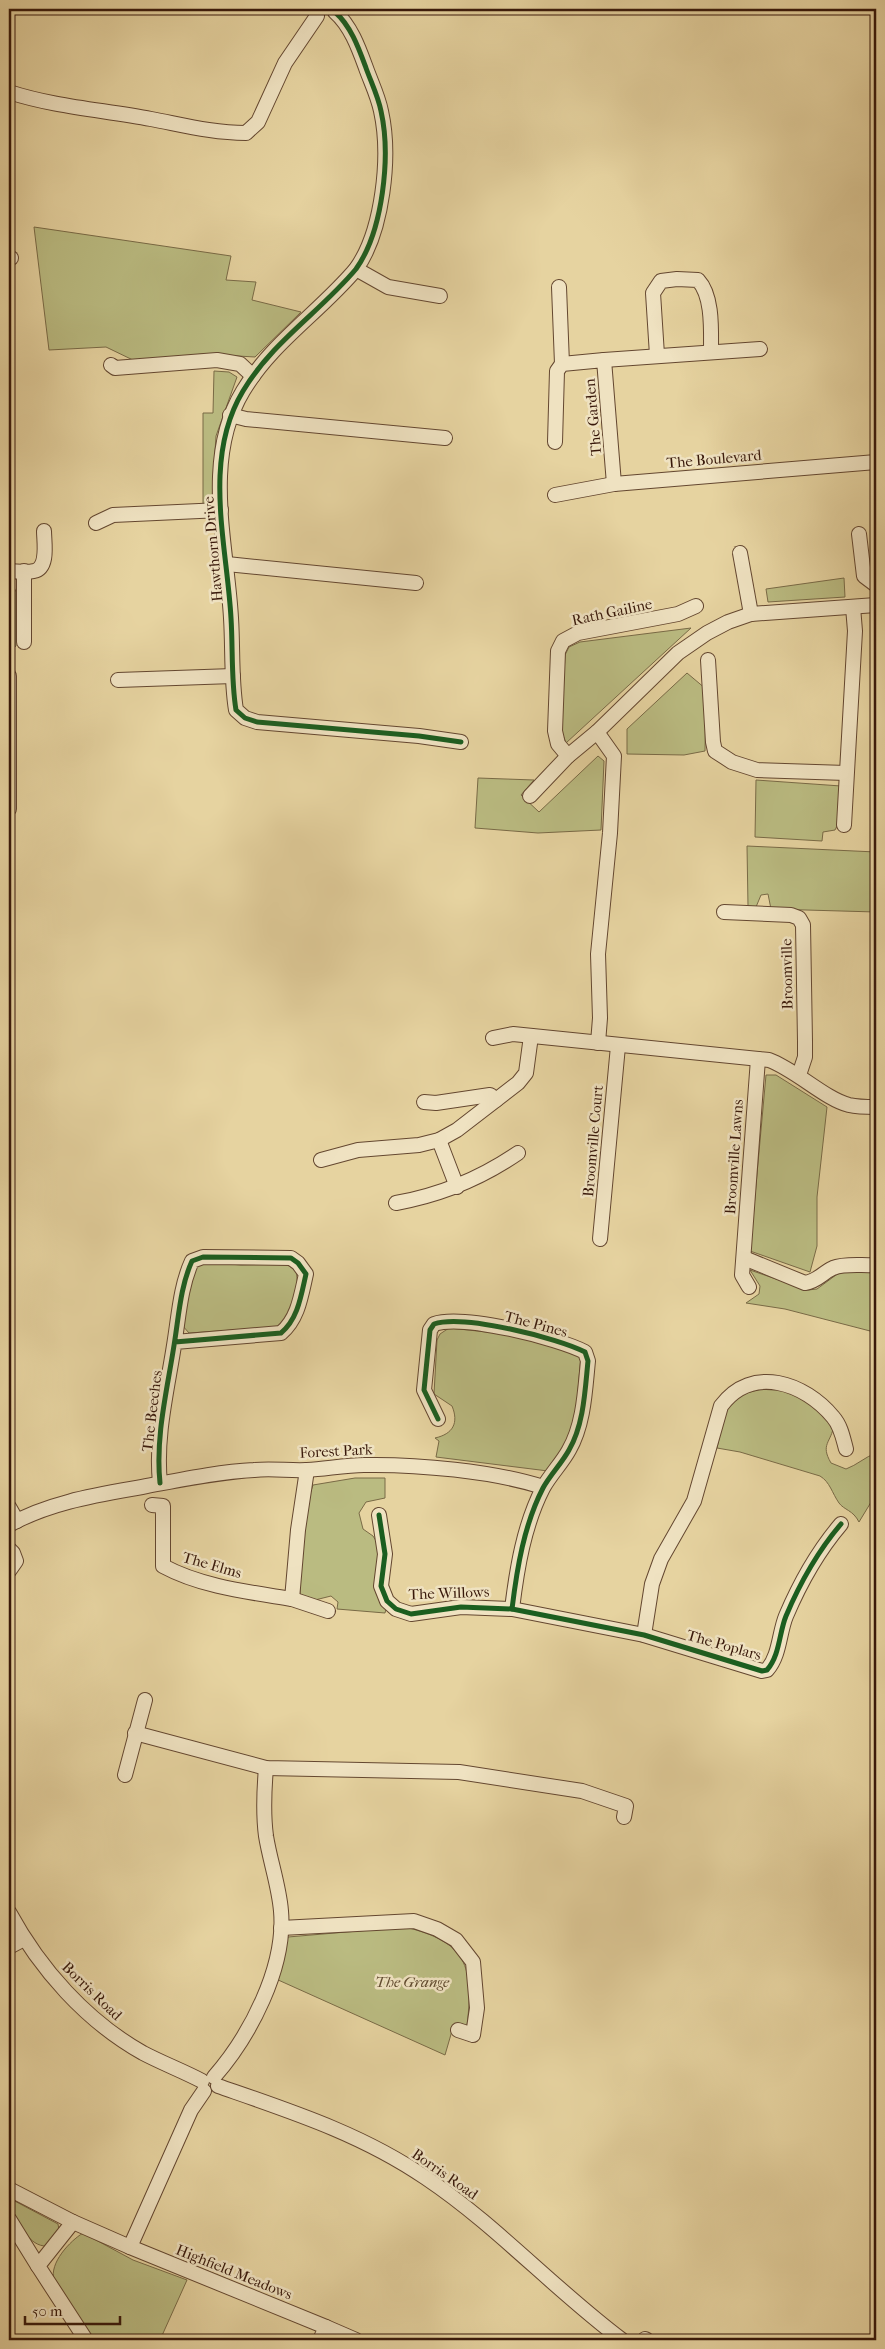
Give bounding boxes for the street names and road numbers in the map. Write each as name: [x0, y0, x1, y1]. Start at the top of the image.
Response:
street label: The Garden: [581, 377, 605, 456]
street label: The Boulevard: [666, 446, 763, 472]
street label: Hawthorn Drive: [199, 495, 227, 603]
street label: Rath Gailine: [570, 595, 654, 629]
street label: Broomville: [777, 938, 797, 1010]
street label: Broomville Court: [579, 1084, 607, 1198]
street label: Broomville Lawns: [721, 1098, 747, 1215]
street label: The Pines: [503, 1307, 570, 1341]
street label: The Beeches: [138, 1369, 166, 1453]
street label: Forest Park: [299, 1440, 373, 1462]
street label: The Elms: [180, 1548, 244, 1582]
street label: The Willows: [408, 1583, 490, 1603]
street label: The Poplars: [685, 1626, 764, 1664]
street label: Borris Road: [58, 1958, 126, 2025]
street label: Borris Road: [408, 2145, 482, 2204]
street label: Highfield Meadows: [173, 2240, 295, 2304]

